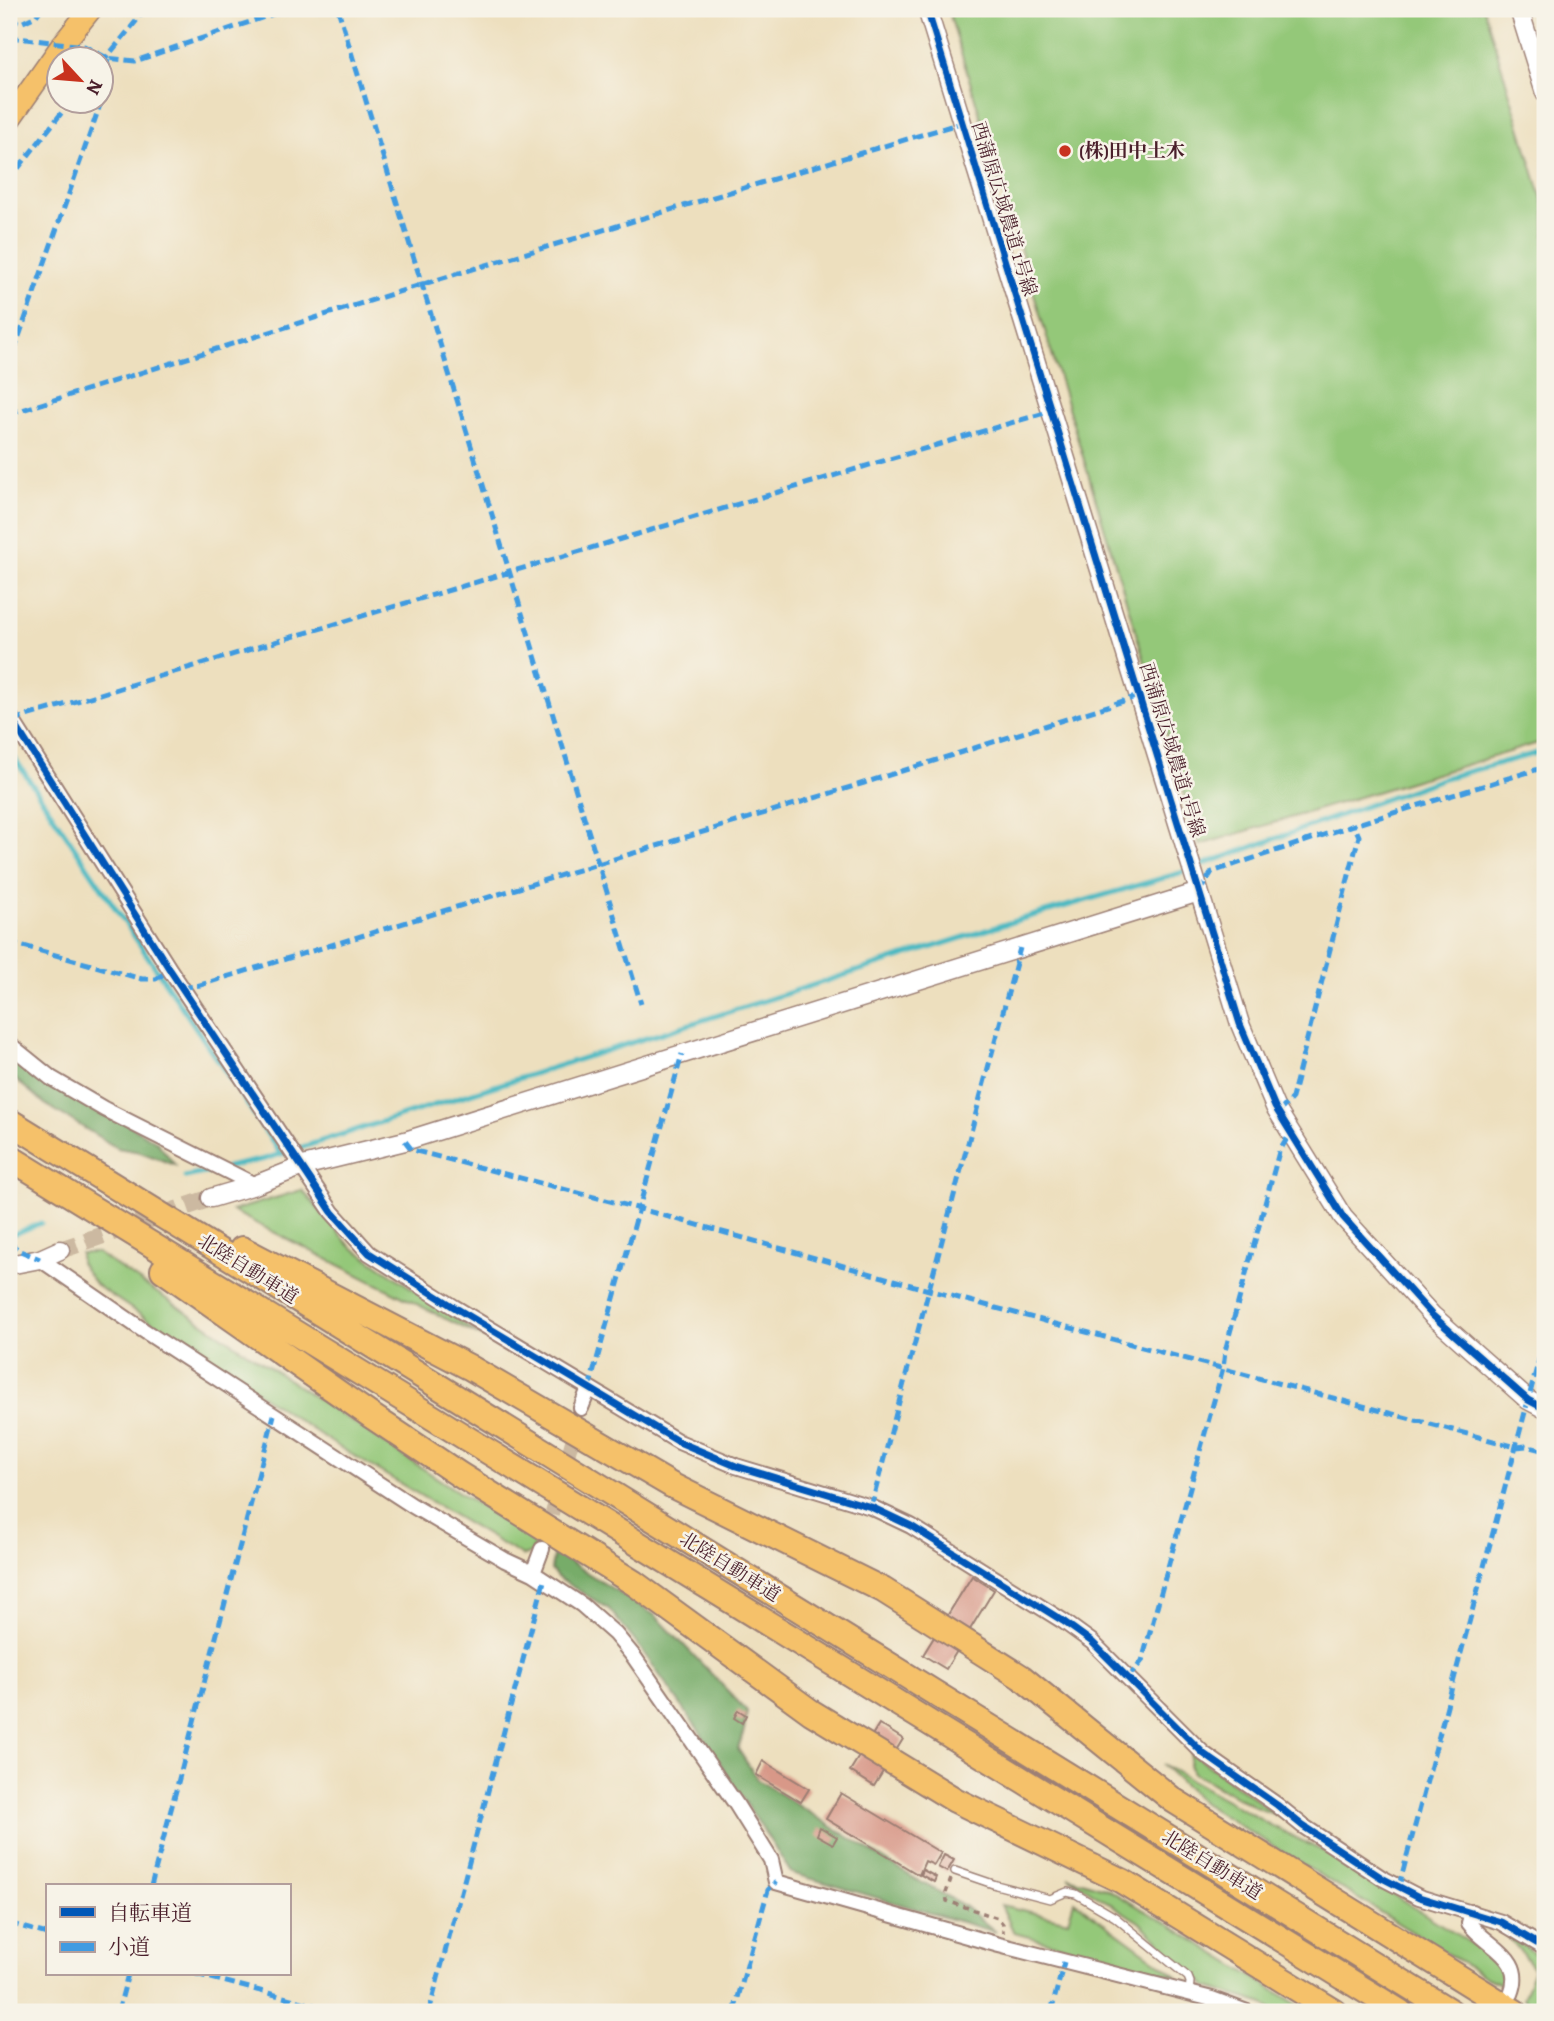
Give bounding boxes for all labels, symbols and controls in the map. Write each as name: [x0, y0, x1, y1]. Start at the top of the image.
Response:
north arrow: [46, 46, 116, 116]
text: N: [80, 75, 109, 99]
street label: 西蒲原広域農道 1号線: [965, 119, 1043, 299]
place label: (株)田中土木: [1079, 138, 1185, 164]
marker: (株)田中土木: [1057, 143, 1073, 159]
street label: 西蒲原広域農道 1号線: [1133, 660, 1211, 840]
street label: 北陸自動車道: [193, 1228, 303, 1310]
street label: 北陸自動車道: [675, 1526, 785, 1608]
street label: 北陸自動車道: [1157, 1824, 1267, 1906]
legend: [46, 1884, 290, 1976]
text: 自転車道: [108, 1899, 192, 1927]
text: 小道: [108, 1933, 150, 1961]

